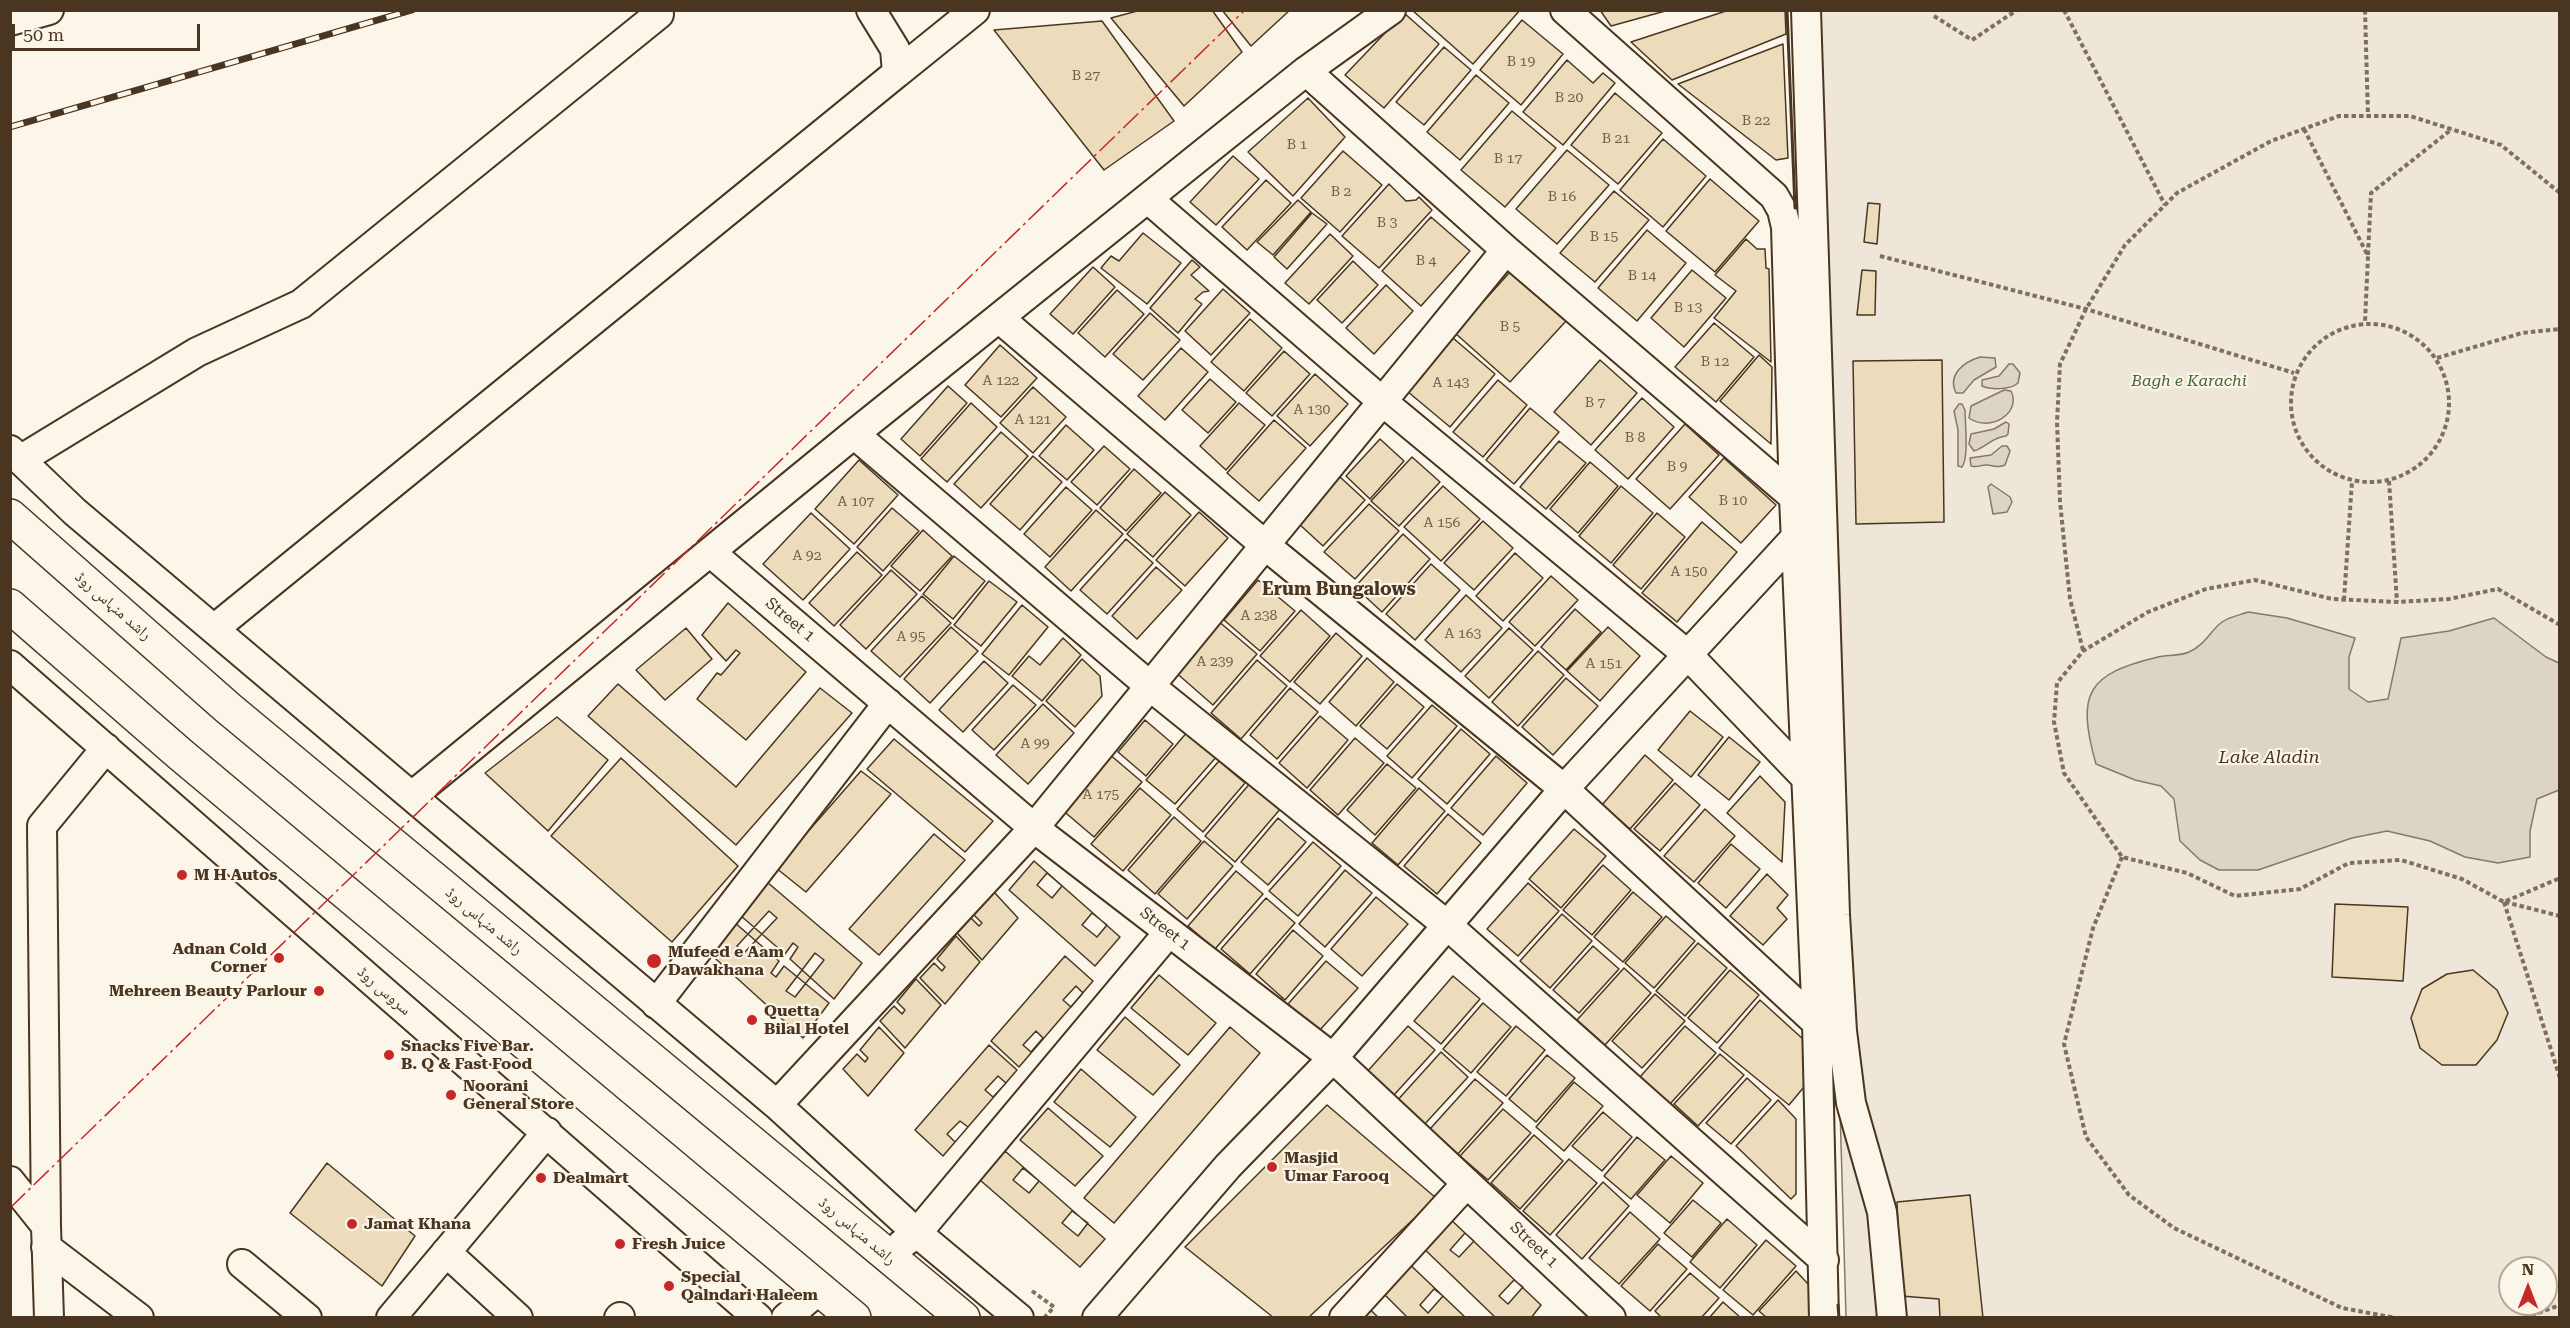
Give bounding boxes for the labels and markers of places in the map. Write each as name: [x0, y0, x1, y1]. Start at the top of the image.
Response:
place label: M H Autos: [194, 865, 277, 885]
marker: M H Autos: [175, 868, 189, 882]
place label: Adnan Cold Corner: [172, 939, 267, 977]
place label: Mufeed e Aam Dawakhana: [668, 942, 784, 980]
marker: Adnan Cold Corner: [272, 951, 286, 965]
marker: Mufeed e Aam Dawakhana: [645, 952, 663, 970]
place label: Mehreen Beauty Parlour: [109, 981, 307, 1001]
marker: Mehreen Beauty Parlour: [312, 984, 326, 998]
place label: Quetta Bilal Hotel: [764, 1001, 849, 1039]
marker: Quetta Bilal Hotel: [745, 1013, 759, 1027]
place label: Snacks Five Bar. B. Q & Fast Food: [401, 1036, 534, 1074]
marker: Snacks Five Bar. B. Q & Fast Food: [382, 1048, 396, 1062]
place label: Noorani General Store: [463, 1076, 574, 1114]
marker: Noorani General Store: [444, 1088, 458, 1102]
place label: Masjid Umar Farooq: [1284, 1148, 1389, 1186]
marker: Masjid Umar Farooq: [1265, 1160, 1279, 1174]
place label: Dealmart: [553, 1168, 629, 1188]
marker: Dealmart: [534, 1171, 548, 1185]
place label: Jamat Khana: [364, 1214, 471, 1234]
marker: Jamat Khana: [345, 1217, 359, 1231]
place label: Fresh Juice: [632, 1234, 725, 1254]
marker: Fresh Juice: [613, 1237, 627, 1251]
place label: Special Qalndari Haleem: [681, 1267, 818, 1305]
marker: Special Qalndari Haleem: [662, 1279, 676, 1293]

